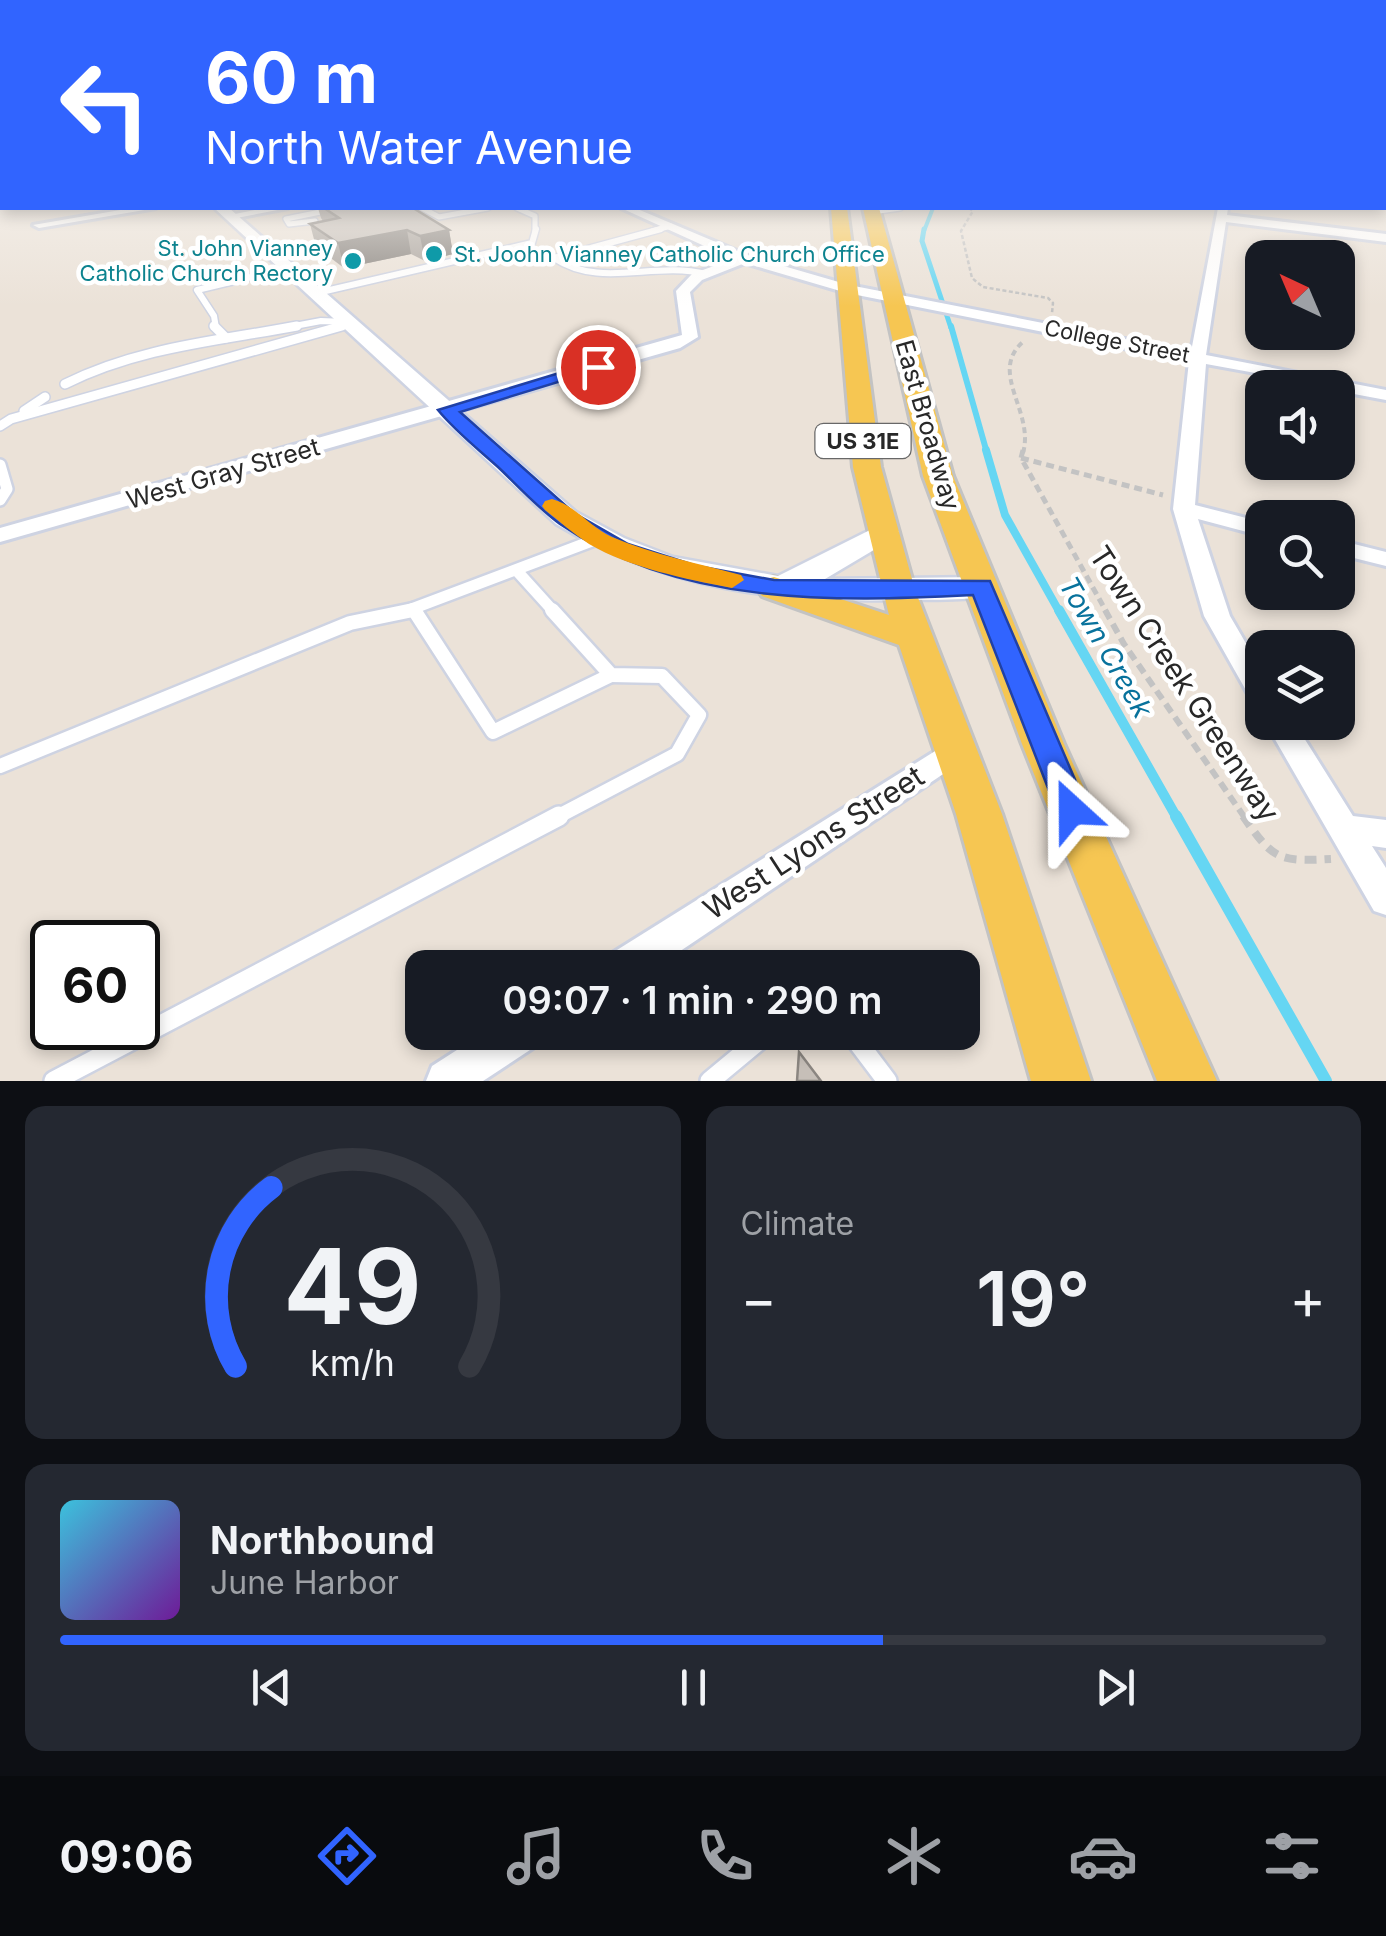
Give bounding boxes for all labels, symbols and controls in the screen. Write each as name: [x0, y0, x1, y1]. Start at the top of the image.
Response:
text: 60 m: [205, 35, 378, 120]
icon: left: [40, 40, 170, 170]
text: North Water Avenue: [205, 120, 633, 175]
place label: St. John Vianney Catholic Church Rectory: [80, 235, 333, 286]
north arrow: [1245, 240, 1355, 350]
map controls: [1245, 240, 1355, 740]
place label: St. Joohn Vianney Catholic Church Office: [454, 241, 885, 267]
marker: St. Joohn Vianney Catholic Church Office: [423, 243, 445, 265]
marker: St. John Vianney Catholic Church Rectory: [342, 250, 364, 272]
street label: College Street: [1042, 314, 1192, 368]
pin: [556, 325, 641, 410]
street label: East Broadway: [889, 336, 967, 514]
icon: arrive: [571, 340, 626, 395]
button: sound: [1245, 370, 1355, 480]
road number: US 31E: [816, 424, 910, 458]
street label: West Gray Street: [123, 431, 323, 515]
button: search: [1245, 500, 1355, 610]
street label: Town Creek Greenway: [1082, 539, 1288, 828]
water label: Town Creek: [1052, 570, 1160, 724]
button: layers: [1245, 630, 1355, 740]
street label: West Lyons Street: [697, 757, 931, 927]
position arrow: [1020, 758, 1124, 862]
speed limit sign: 60: [30, 920, 160, 1050]
text: 09:07 · 1 min · 290 m: [502, 977, 883, 1023]
text: Climate: [741, 1204, 854, 1243]
text: 49: [284, 1223, 422, 1349]
text: 19°: [976, 1253, 1090, 1344]
text: −: [741, 1266, 777, 1332]
text: +: [1290, 1266, 1326, 1332]
text: km/h: [310, 1341, 395, 1385]
text: Northbound: [210, 1517, 435, 1563]
text: June Harbor: [210, 1563, 399, 1602]
icon: previous: [244, 1660, 299, 1715]
icon: pause: [666, 1660, 721, 1715]
icon: next: [1088, 1660, 1143, 1715]
icon: directions: [312, 1821, 382, 1891]
icon: music: [501, 1821, 571, 1891]
icon: phone: [690, 1821, 760, 1891]
icon: climate: [879, 1821, 949, 1891]
icon: car: [1068, 1821, 1138, 1891]
icon: filters: [1257, 1821, 1327, 1891]
text: 09:06: [59, 1829, 194, 1884]

